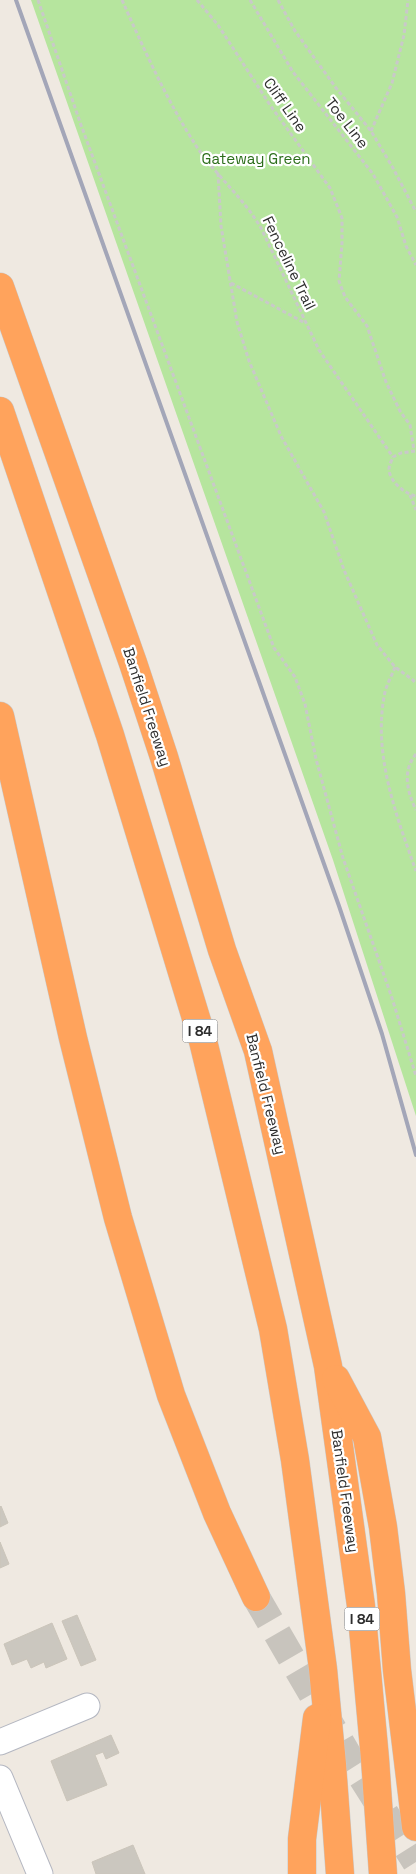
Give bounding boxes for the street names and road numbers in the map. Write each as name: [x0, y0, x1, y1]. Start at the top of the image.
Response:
street label: Cliff Line: [260, 74, 311, 136]
street label: Toe Line: [322, 93, 373, 152]
street label: Fenceline Trail: [259, 213, 320, 313]
street label: Banfield Freeway: [119, 645, 176, 769]
road number: I 84: [182, 1019, 218, 1042]
street label: Banfield Freeway: [242, 1031, 291, 1156]
street label: Banfield Freeway: [327, 1428, 364, 1554]
road number: I 84: [344, 1608, 380, 1630]

